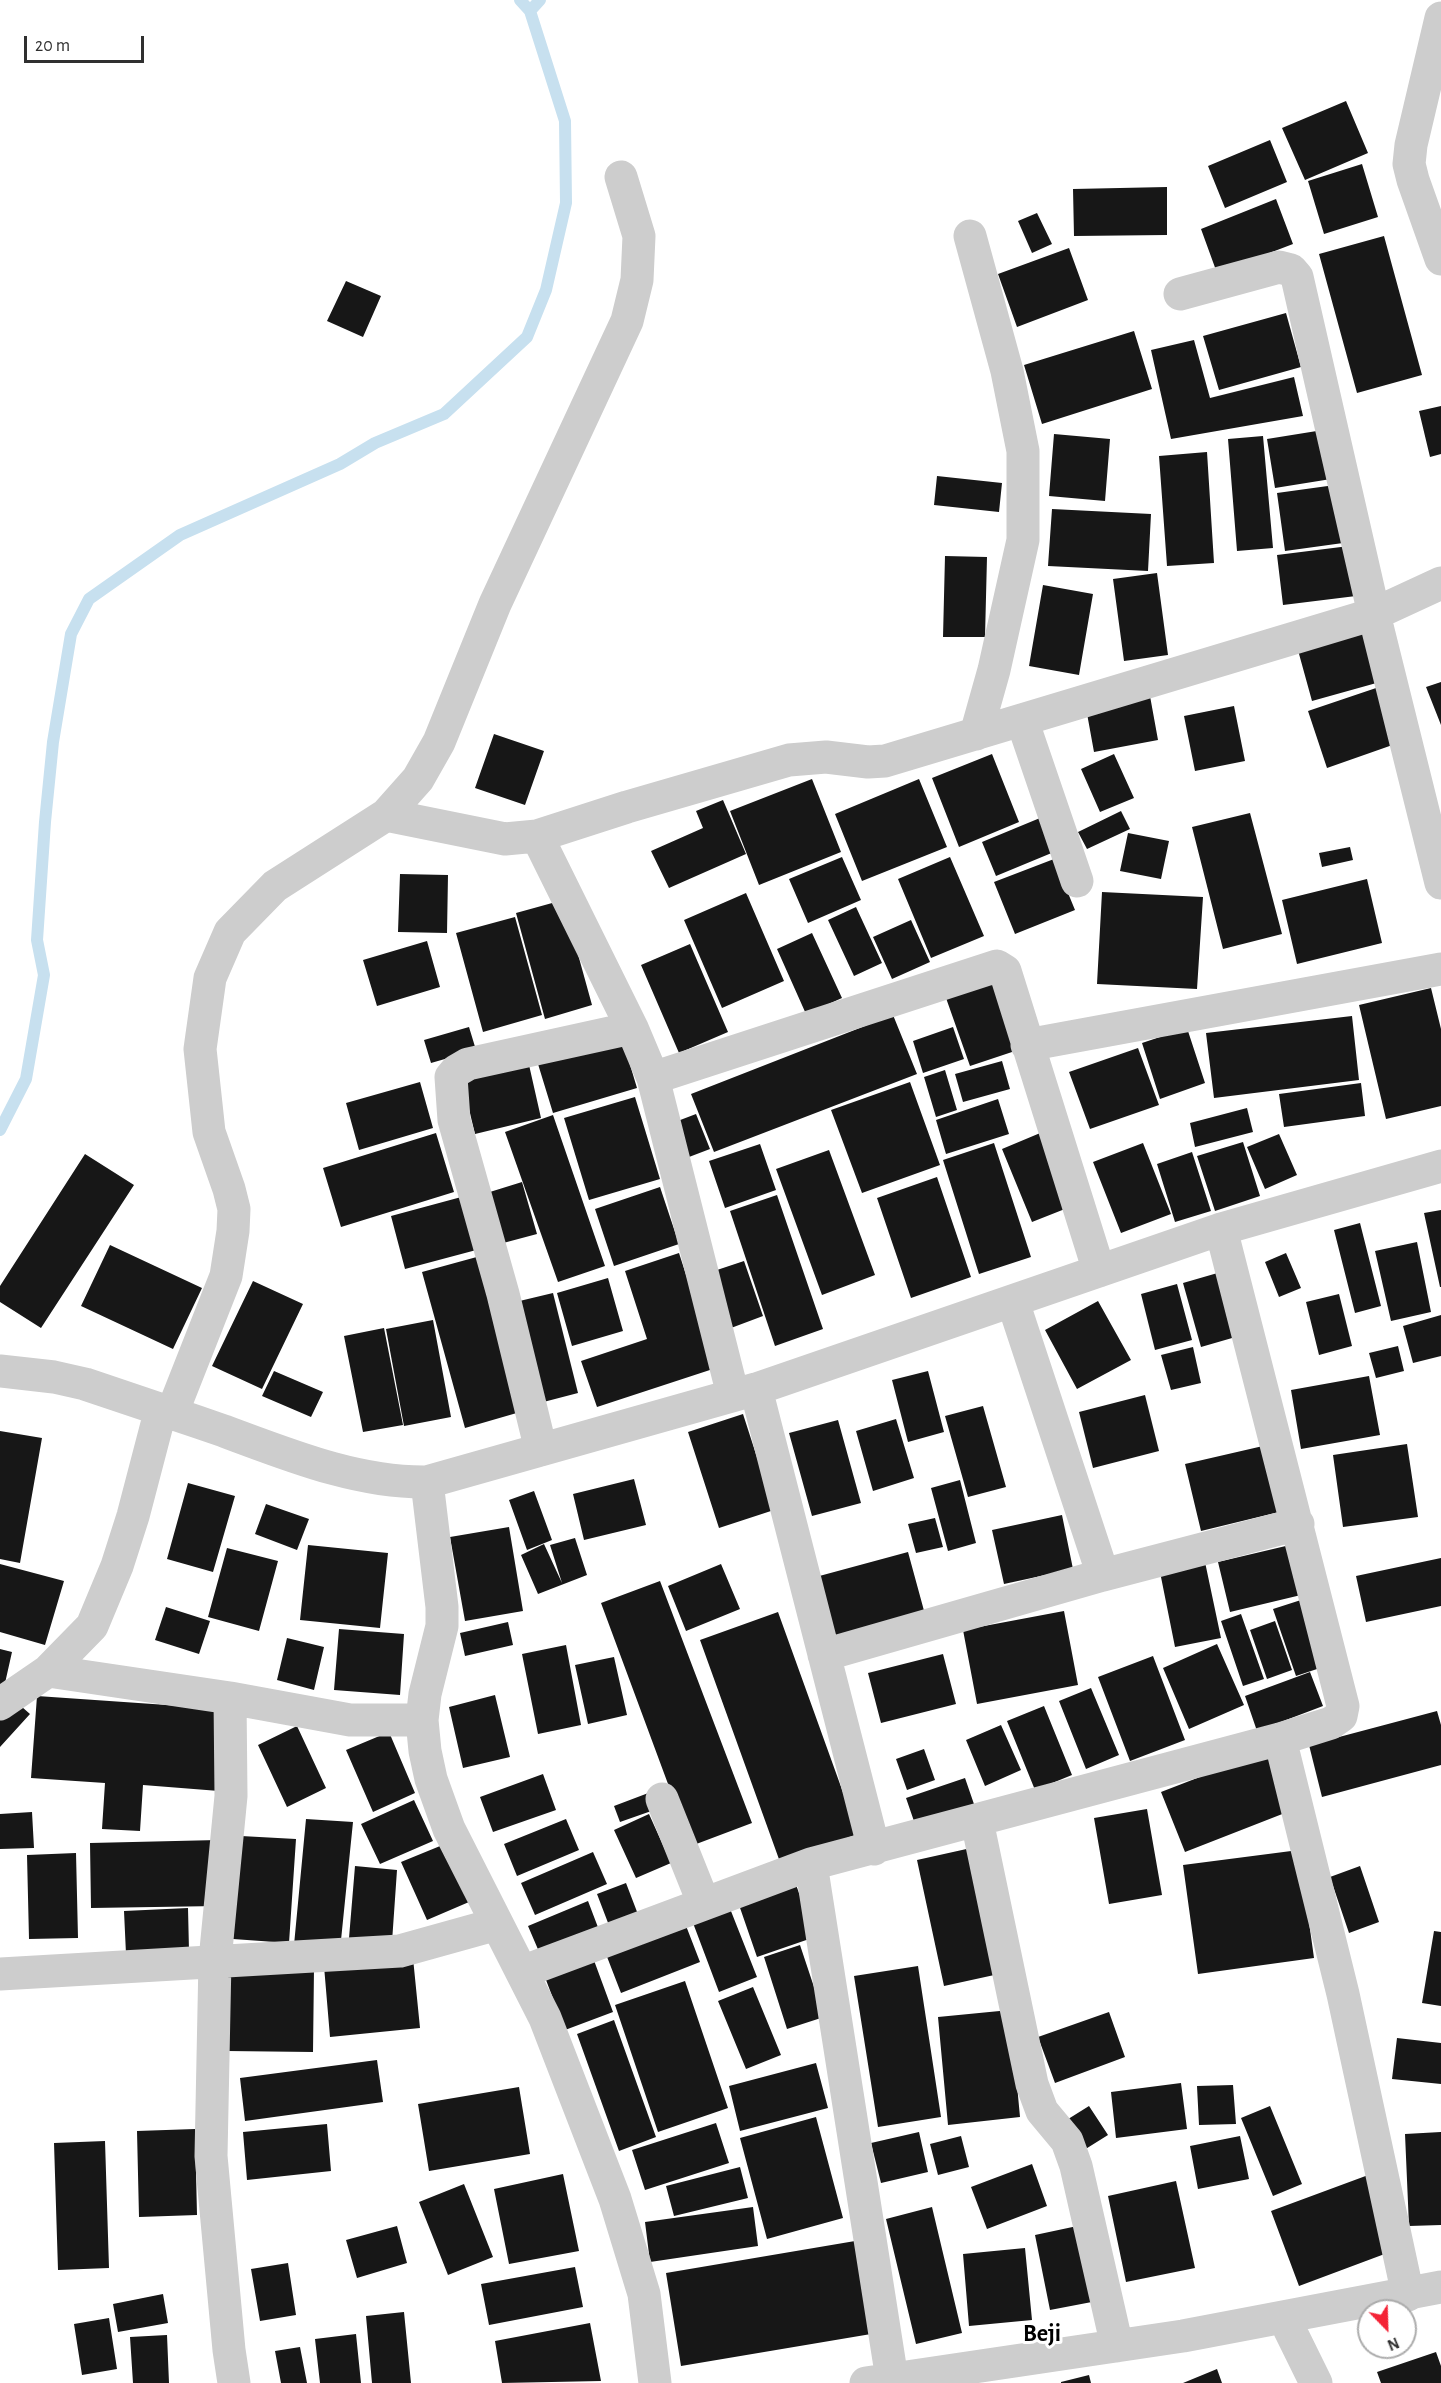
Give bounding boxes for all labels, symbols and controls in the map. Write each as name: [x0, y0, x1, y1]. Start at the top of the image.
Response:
scale bar: [27, 24, 147, 62]
text: 20 m: [35, 37, 70, 55]
north arrow: [1357, 2299, 1417, 2359]
district label: Beji: [1023, 2320, 1061, 2348]
text: N: [1385, 2334, 1401, 2353]

